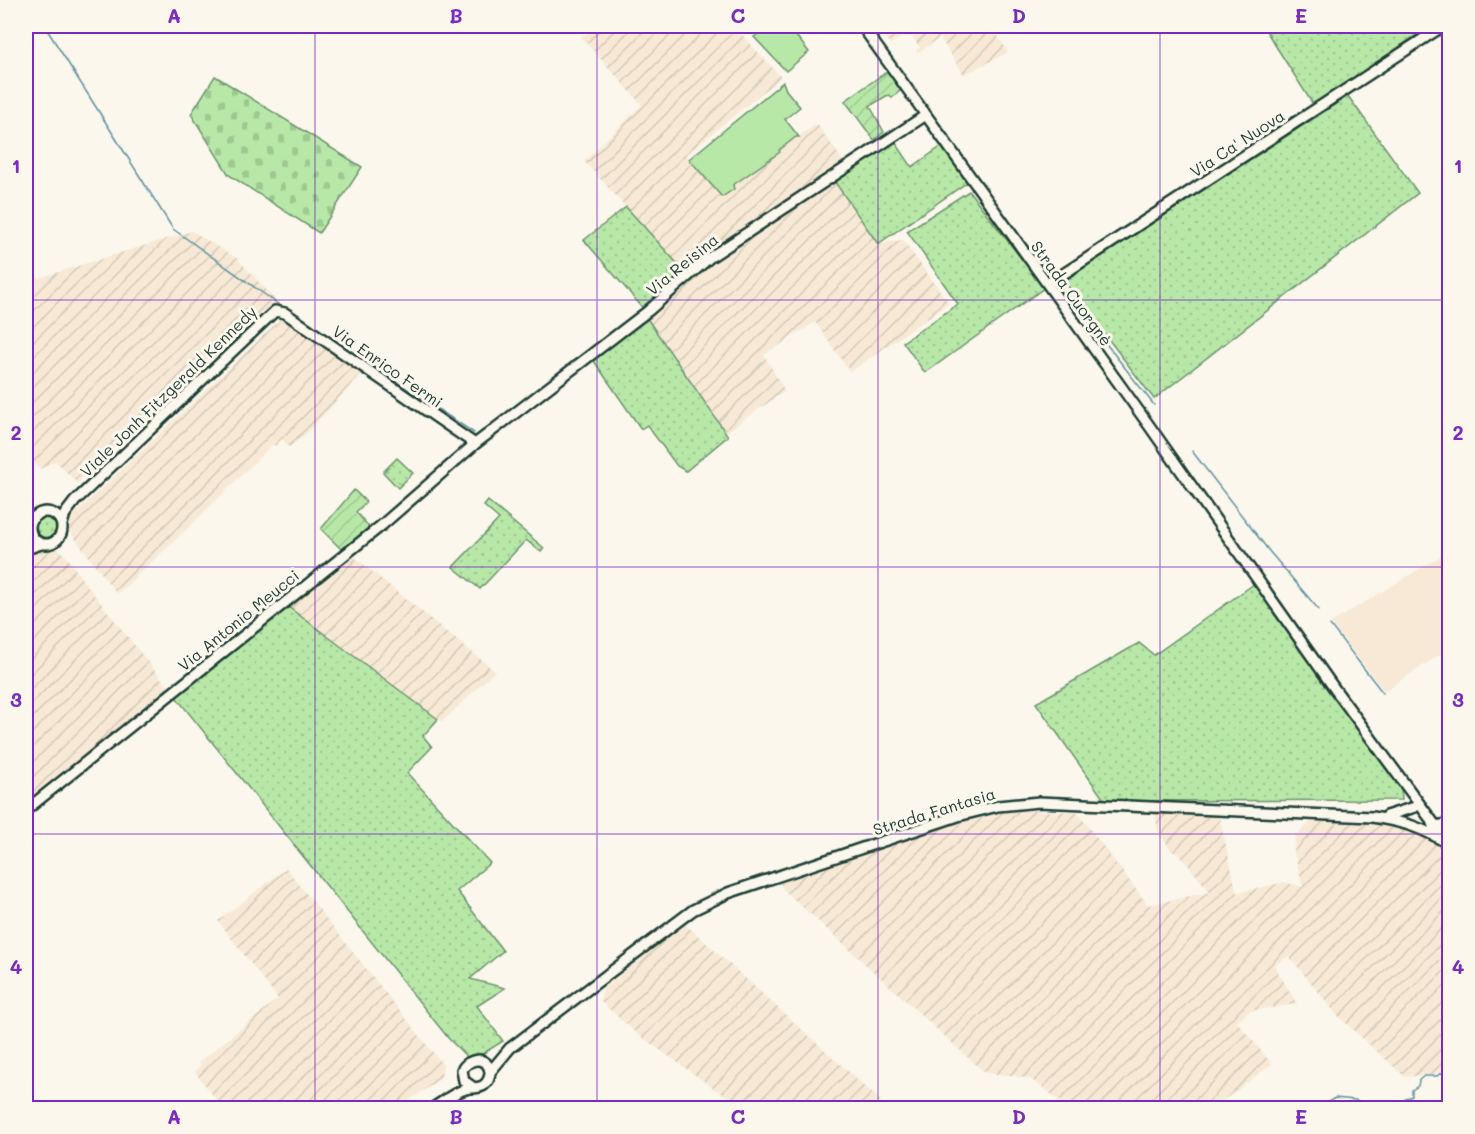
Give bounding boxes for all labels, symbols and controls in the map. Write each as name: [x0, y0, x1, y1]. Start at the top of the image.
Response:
text: A: [167, 2, 181, 28]
text: B: [449, 2, 463, 28]
text: C: [731, 2, 746, 28]
text: D: [1012, 2, 1026, 28]
text: E: [1295, 2, 1307, 28]
street label: Via Ca' Nuova: [1186, 105, 1288, 181]
text: 1: [12, 152, 20, 178]
text: 1: [1454, 152, 1462, 178]
street label: Via Reisina: [642, 229, 722, 299]
street label: Strada Cuorgnè: [1027, 236, 1117, 350]
street label: Viale Jonh Fitzgerald Kennedy: [75, 301, 261, 481]
street label: Via Enrico Fermi: [329, 320, 447, 412]
text: 2: [10, 419, 22, 445]
text: 2: [1452, 419, 1464, 445]
street label: Via Antonio Meucci: [173, 565, 303, 675]
text: 3: [10, 686, 22, 712]
text: 3: [1452, 686, 1464, 712]
street label: Strada Fantasia: [870, 782, 998, 840]
text: 4: [10, 953, 23, 979]
text: 4: [1452, 953, 1465, 979]
text: A: [167, 1103, 181, 1129]
text: B: [449, 1103, 463, 1129]
text: C: [731, 1103, 746, 1129]
text: D: [1012, 1103, 1026, 1129]
text: E: [1295, 1103, 1307, 1129]

